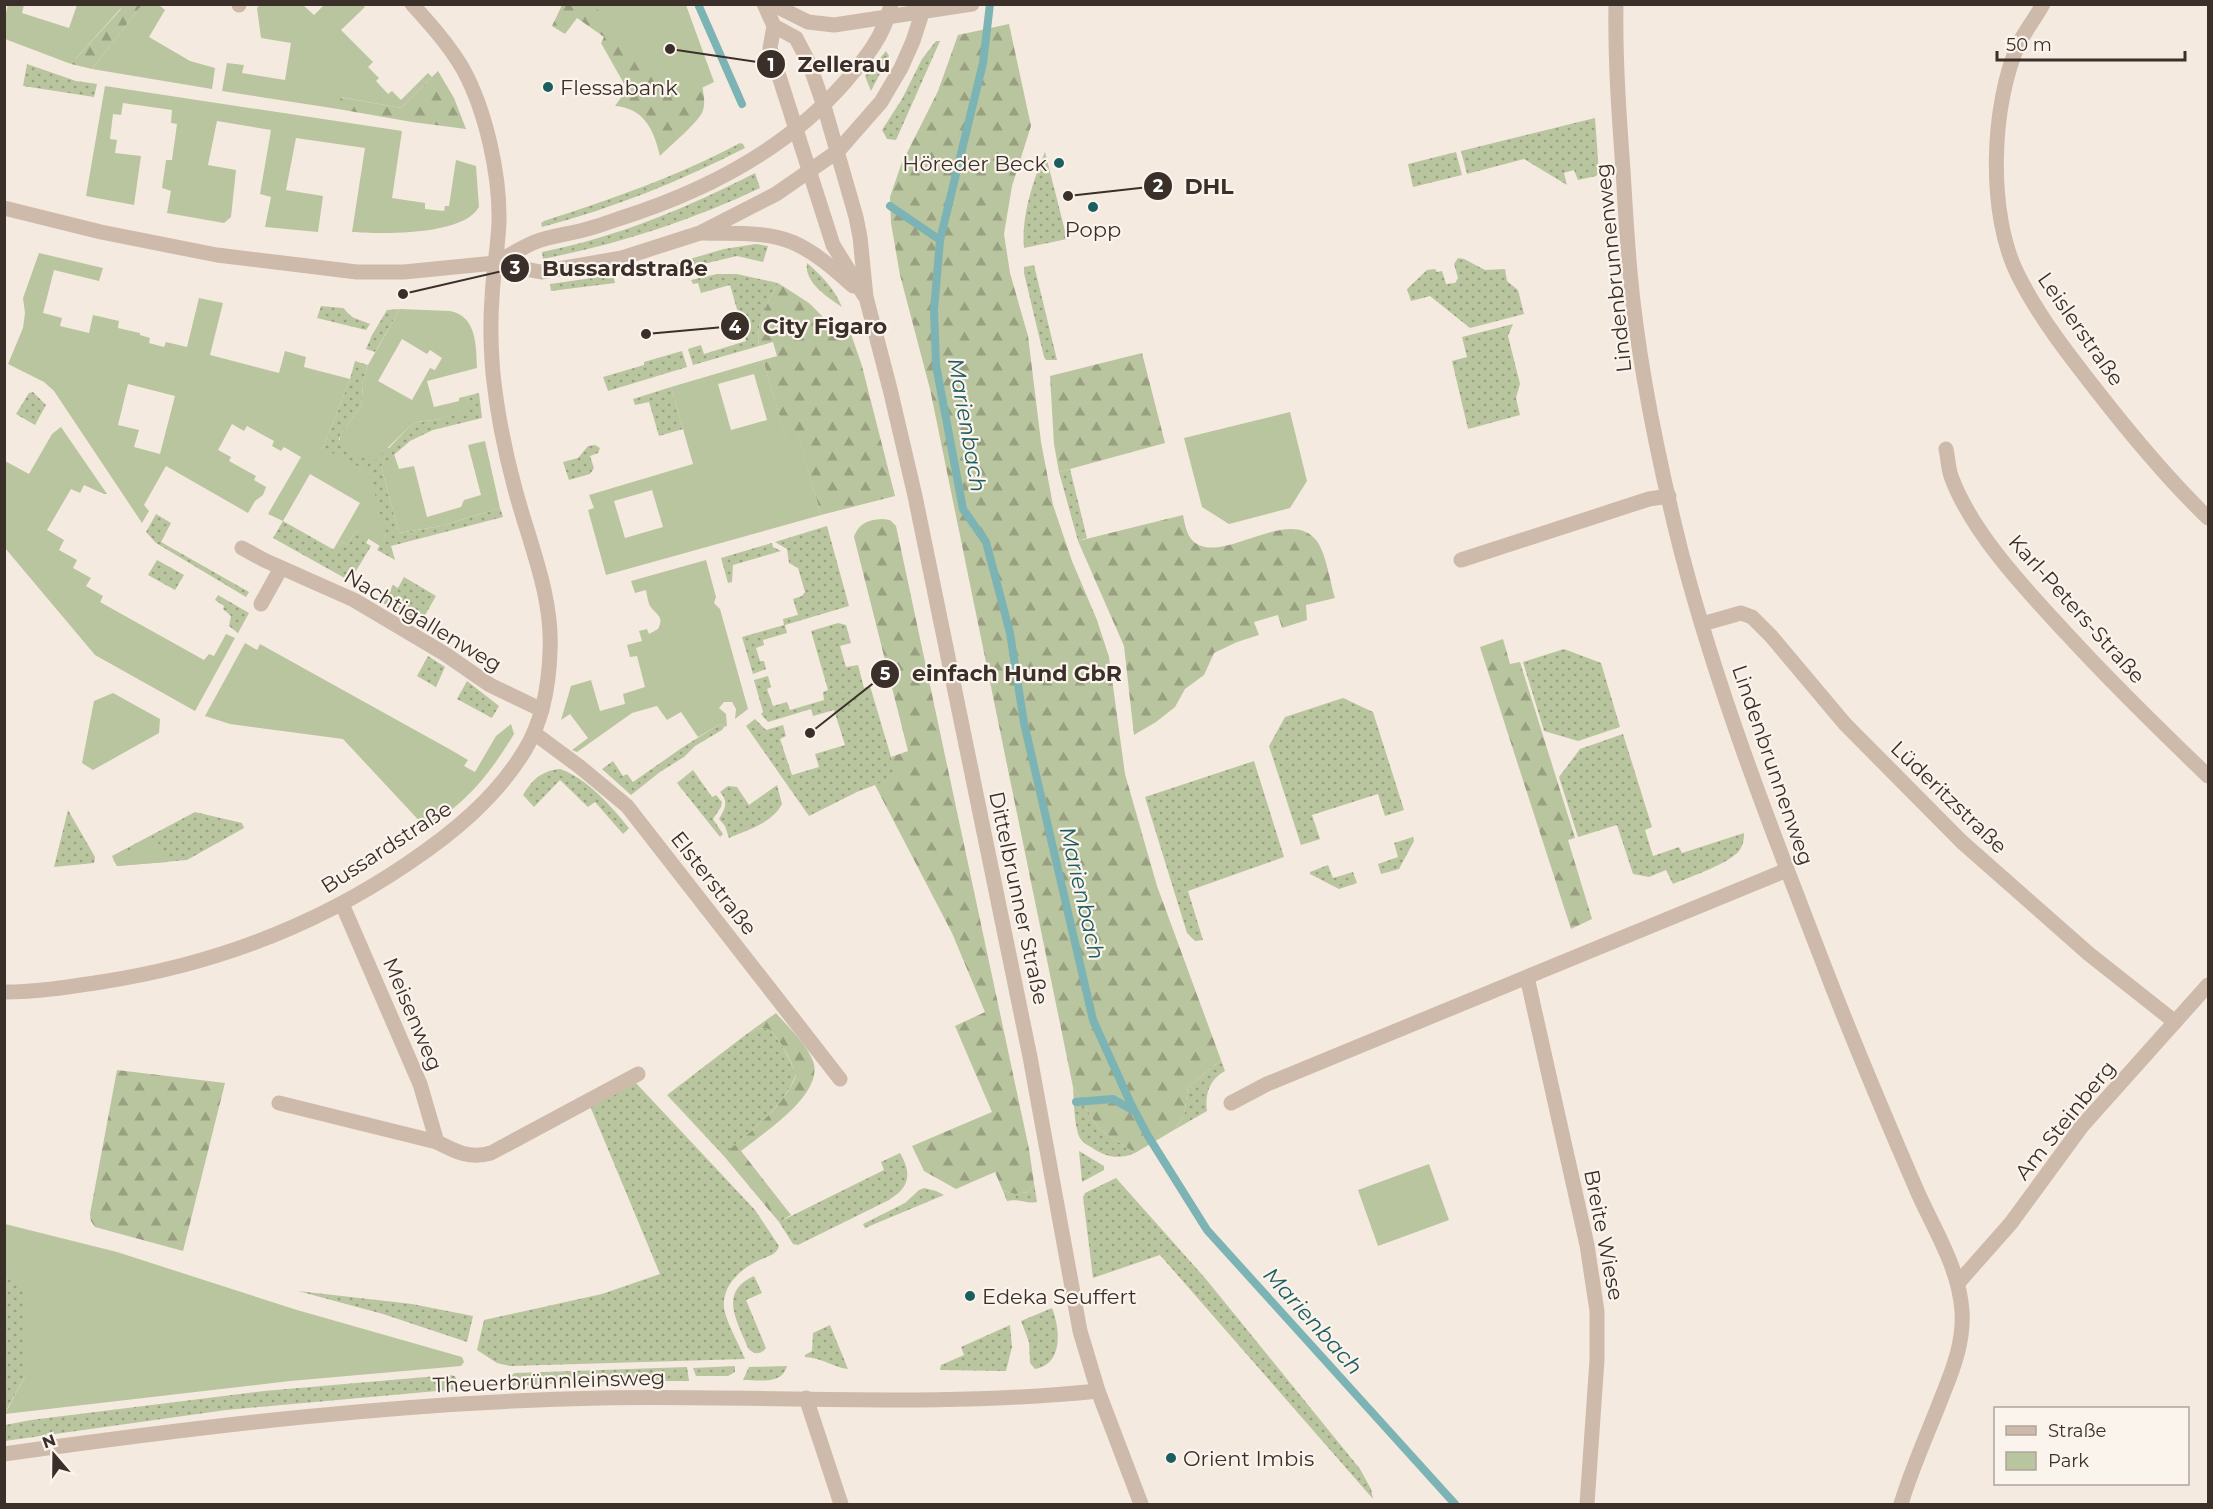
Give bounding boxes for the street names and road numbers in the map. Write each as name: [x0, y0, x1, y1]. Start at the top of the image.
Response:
street label: Lindenbrunnenweg: [1590, 162, 1636, 374]
street label: Leislerstraße: [2033, 267, 2129, 391]
street label: Karl-Peters-Straße: [2004, 529, 2150, 689]
street label: Nachtigallenweg: [340, 563, 506, 677]
street label: Lindenbrunnenweg: [1727, 661, 1819, 869]
street label: Lüderitzstraße: [1886, 735, 2012, 859]
street label: Dittelbrunner Straße: [984, 789, 1054, 1007]
street label: Bussardstraße: [316, 795, 456, 899]
street label: Elsterstraße: [666, 826, 762, 940]
street label: Meisenweg: [378, 954, 448, 1074]
street label: Am Steinberg: [2009, 1055, 2121, 1185]
street label: Breite Wiese: [1579, 1167, 1629, 1303]
street label: Theuerbrünnleinsweg: [432, 1364, 666, 1398]

